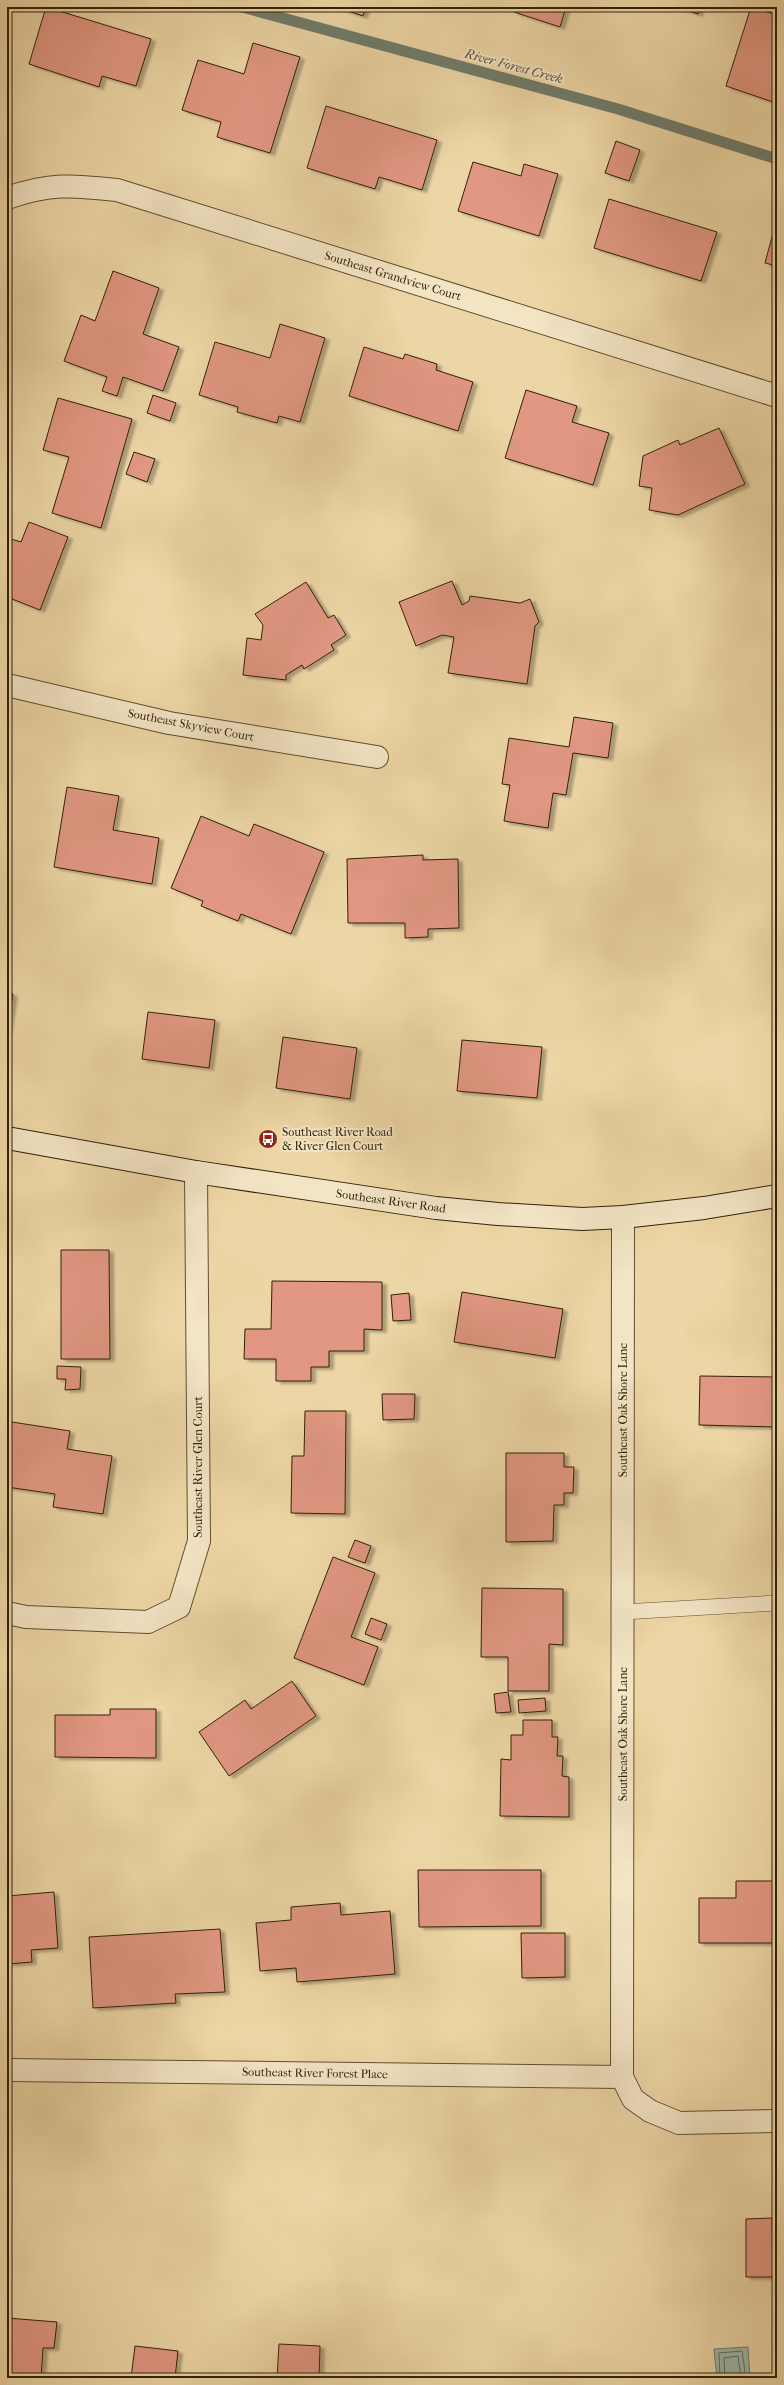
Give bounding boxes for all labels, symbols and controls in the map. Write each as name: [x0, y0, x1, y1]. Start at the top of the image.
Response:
water label: River Forest Creek: [462, 45, 565, 86]
street label: Southeast Grandview Court: [323, 249, 464, 304]
street label: Southeast Skyview Court: [127, 706, 256, 744]
place label: Southeast River Road & River Glen Court: [282, 1125, 393, 1153]
bus stop icon: Southeast River Road & River Glen Court: [257, 1128, 279, 1150]
street label: Southeast River Road: [335, 1186, 447, 1216]
street label: Southeast Oak Shore Lane: [616, 1343, 630, 1477]
street label: Southeast River Glen Court: [191, 1396, 205, 1538]
street label: Southeast Oak Shore Lane: [616, 1667, 630, 1801]
street label: Southeast River Forest Place: [242, 2065, 388, 2081]

